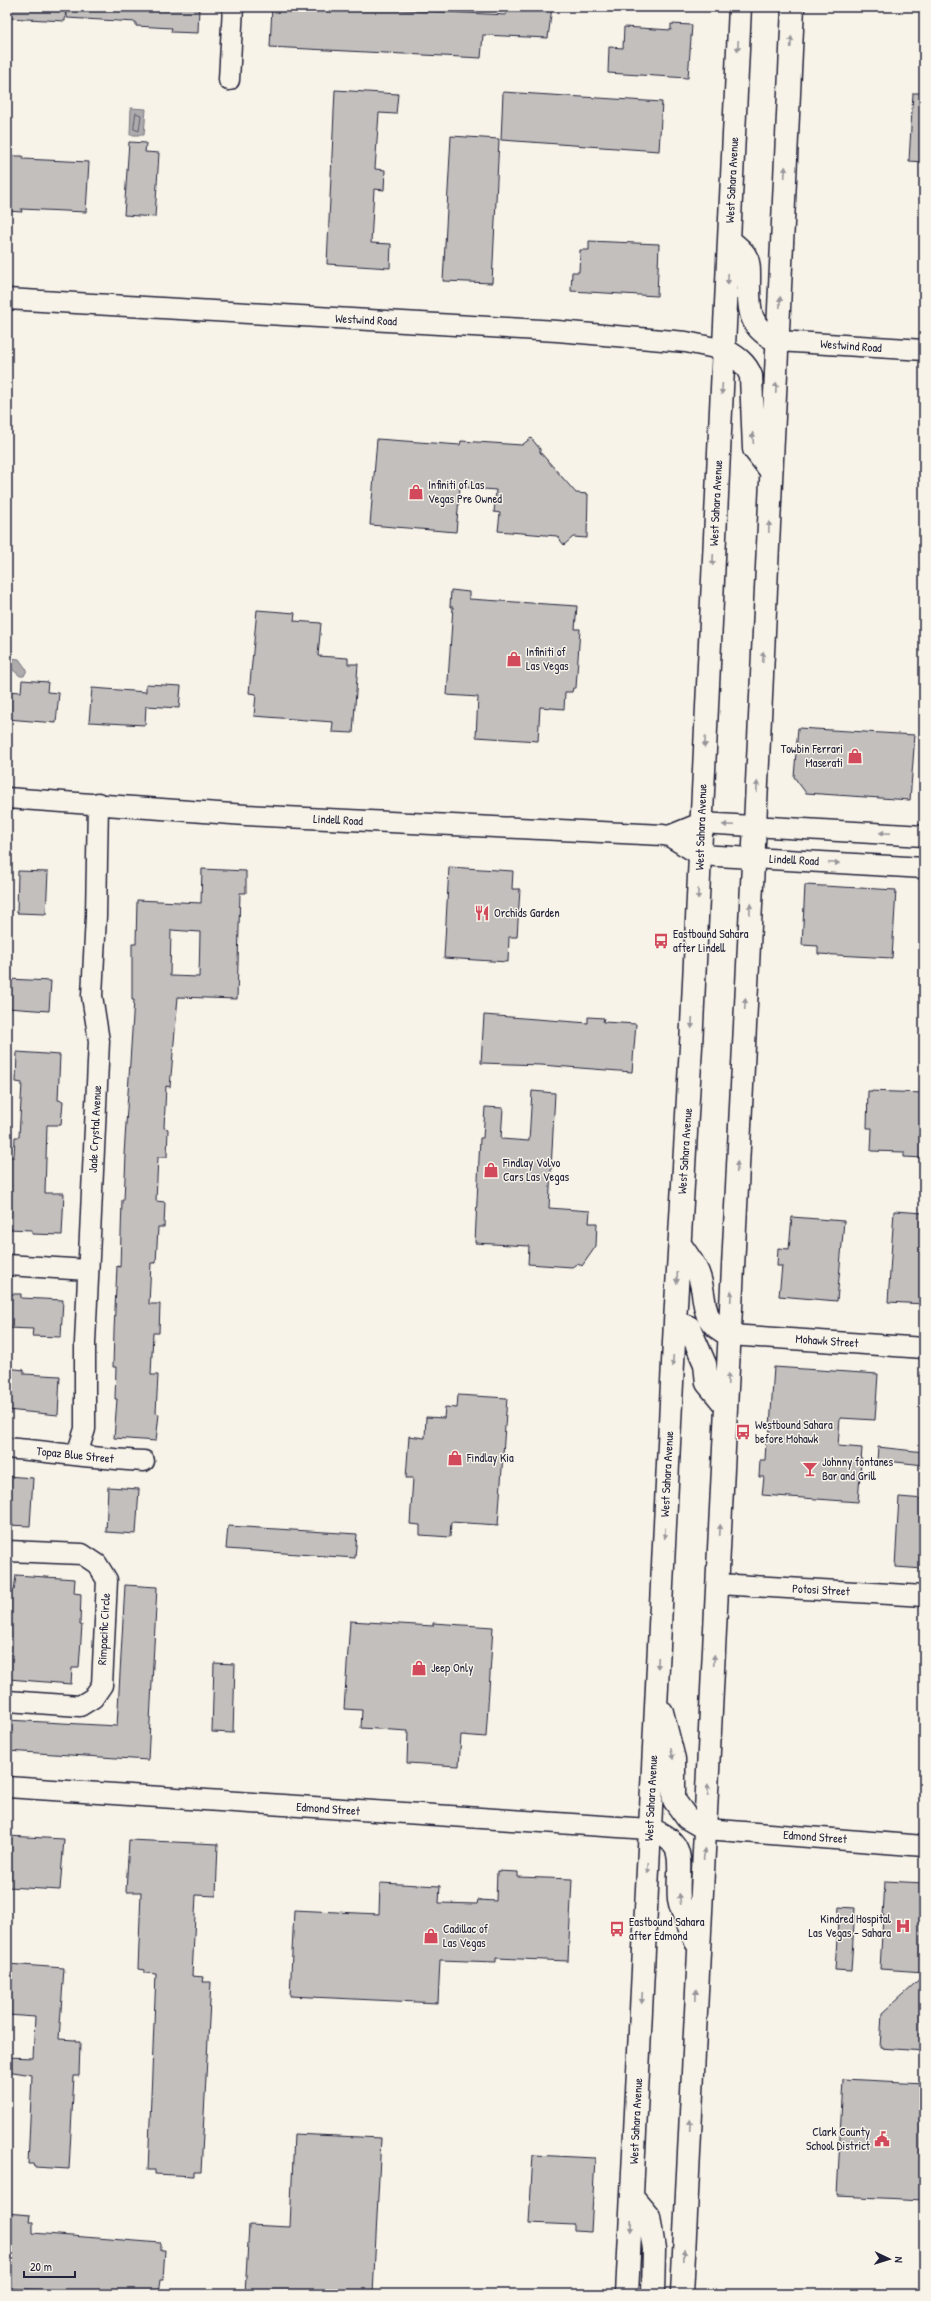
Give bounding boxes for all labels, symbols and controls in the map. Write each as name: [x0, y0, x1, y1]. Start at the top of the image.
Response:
one-way arrow: [788, 35, 794, 48]
one-way arrow: [735, 40, 741, 53]
street label: West Sahara Avenue: [721, 136, 742, 223]
one-way arrow: [782, 166, 789, 178]
one-way arrow: [724, 273, 731, 285]
one-way arrow: [776, 296, 783, 308]
street label: Westwind Road: [335, 309, 398, 330]
street label: Westwind Road: [820, 335, 883, 356]
one-way arrow: [773, 381, 779, 394]
one-way arrow: [719, 383, 726, 395]
one-way arrow: [749, 432, 756, 444]
street label: West Sahara Avenue: [705, 459, 726, 546]
place label: Infiniti of Las Vegas Pre Owned: [428, 476, 502, 507]
shop icon: Infiniti of Las Vegas Pre Owned: [407, 483, 425, 501]
one-way arrow: [765, 521, 772, 533]
one-way arrow: [710, 554, 716, 567]
place label: Infiniti of Las Vegas: [526, 643, 569, 674]
shop icon: Infiniti of Las Vegas: [505, 650, 523, 668]
one-way arrow: [760, 650, 766, 663]
one-way arrow: [701, 736, 708, 748]
place label: Towbin Ferrari Maserati: [781, 740, 843, 771]
shop icon: Towbin Ferrari Maserati: [846, 747, 864, 765]
one-way arrow: [754, 780, 760, 793]
street label: West Sahara Avenue: [691, 783, 711, 870]
street label: Lindell Road: [313, 810, 364, 829]
one-way arrow: [722, 821, 734, 828]
one-way arrow: [879, 830, 891, 837]
street label: Lindell Road: [769, 850, 820, 869]
one-way arrow: [828, 859, 840, 866]
one-way arrow: [695, 888, 701, 901]
one-way arrow: [747, 903, 754, 915]
restaurant icon: Orchids Garden: [473, 904, 491, 922]
place label: Orchids Garden: [494, 904, 560, 921]
place label: Eastbound Sahara after Lindell: [673, 925, 749, 956]
bus stop icon: Eastbound Sahara after Lindell: [652, 932, 670, 950]
one-way arrow: [742, 997, 748, 1010]
one-way arrow: [689, 1017, 696, 1029]
street label: Jade Crystal Avenue: [84, 1085, 105, 1173]
street label: West Sahara Avenue: [673, 1107, 696, 1195]
place label: Findlay Volvo Cars Las Vegas: [502, 1154, 569, 1185]
one-way arrow: [734, 1160, 741, 1173]
shop icon: Findlay Volvo Cars Las Vegas: [482, 1161, 500, 1179]
one-way arrow: [674, 1272, 681, 1284]
one-way arrow: [728, 1290, 735, 1302]
street label: Mohawk Street: [795, 1330, 860, 1351]
one-way arrow: [669, 1355, 676, 1367]
one-way arrow: [724, 1373, 731, 1385]
place label: Westbound Sahara before Mohawk: [755, 1416, 833, 1447]
bus stop icon: Westbound Sahara before Mohawk: [734, 1423, 752, 1441]
street label: West Sahara Avenue: [656, 1430, 677, 1517]
street label: Topaz Blue Street: [36, 1442, 115, 1467]
shop icon: Findlay Kia: [446, 1449, 464, 1467]
place label: Findlay Kia: [466, 1449, 514, 1466]
place label: Johnny fontanes Bar and Grill: [822, 1453, 894, 1484]
bar icon: Johnny fontanes Bar and Grill: [801, 1460, 819, 1478]
one-way arrow: [717, 1524, 724, 1536]
one-way arrow: [661, 1527, 668, 1539]
street label: Potosi Street: [792, 1580, 851, 1600]
street label: Rimpacific Circle: [93, 1592, 114, 1665]
one-way arrow: [711, 1653, 717, 1666]
one-way arrow: [655, 1657, 662, 1669]
shop icon: Jeep Only: [410, 1659, 428, 1677]
place label: Jeep Only: [431, 1659, 473, 1676]
one-way arrow: [670, 1748, 676, 1760]
street label: West Sahara Avenue: [640, 1754, 661, 1841]
one-way arrow: [705, 1783, 711, 1796]
street label: Edmond Street: [296, 1798, 361, 1819]
street label: Edmond Street: [783, 1826, 848, 1847]
one-way arrow: [701, 1848, 708, 1860]
one-way arrow: [644, 1862, 651, 1874]
one-way arrow: [677, 1893, 683, 1906]
place label: Kindred Hospital Las Vegas - Sahara: [809, 1910, 892, 1941]
place label: Eastbound Sahara after Edmond: [629, 1913, 705, 1944]
hospital icon: Kindred Hospital Las Vegas - Sahara: [894, 1917, 912, 1935]
place label: Cadillac of Las Vegas: [443, 1920, 489, 1951]
bus stop icon: Eastbound Sahara after Edmond: [608, 1920, 626, 1938]
shop icon: Cadillac of Las Vegas: [422, 1927, 440, 1945]
one-way arrow: [693, 1989, 700, 2001]
one-way arrow: [638, 1992, 645, 2004]
street label: West Sahara Avenue: [625, 2077, 646, 2164]
one-way arrow: [687, 2119, 694, 2131]
place label: Clark County School District: [806, 2123, 871, 2154]
public building icon: Clark County School District: [873, 2130, 891, 2148]
one-way arrow: [627, 2220, 634, 2232]
north arrow: [869, 2239, 909, 2279]
one-way arrow: [681, 2248, 687, 2261]
scale bar: [24, 2253, 75, 2279]
text: N: [892, 2256, 906, 2263]
text: 20 m: [30, 2258, 52, 2275]

